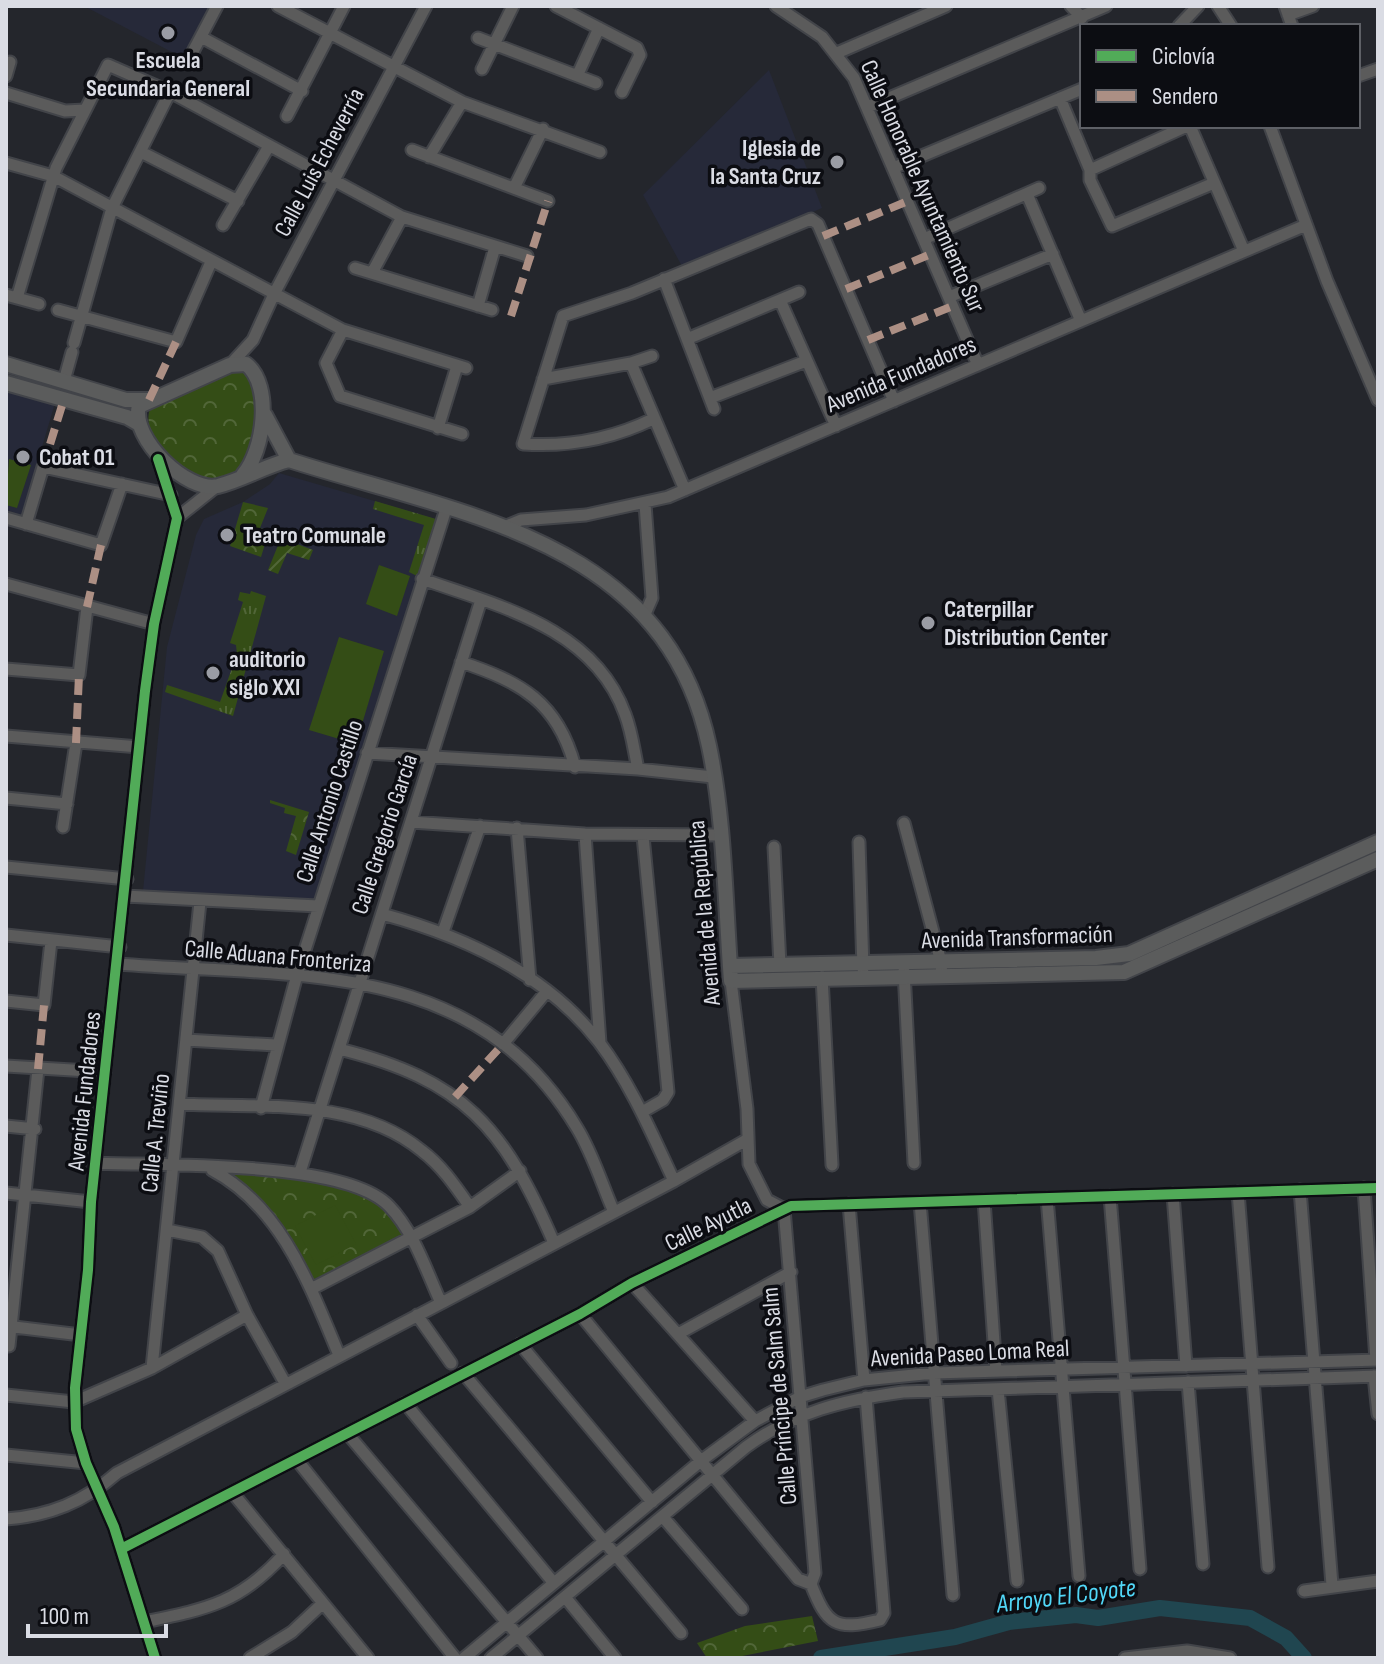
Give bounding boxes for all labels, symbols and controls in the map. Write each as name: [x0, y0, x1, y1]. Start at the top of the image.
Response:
marker: Escuela Secundaria General: [159, 24, 177, 42]
legend: [1080, 24, 1360, 128]
text: Ciclovía: [1152, 42, 1215, 71]
place label: Escuela Secundaria General: [86, 46, 250, 103]
street label: Calle Honorable Ayuntamiento Sur: [854, 56, 991, 317]
text: Sendero: [1152, 82, 1218, 111]
street label: Calle Luis Echeverría: [268, 83, 371, 241]
place label: Iglesia de la Santa Cruz: [710, 134, 821, 191]
marker: Iglesia de la Santa Cruz: [828, 153, 846, 171]
street label: Avenida Fundadores: [821, 330, 980, 419]
place label: Cobat 01: [39, 443, 115, 472]
marker: Cobat 01: [14, 448, 32, 466]
place label: Teatro Comunale: [243, 521, 386, 550]
marker: Teatro Comunale: [218, 526, 236, 544]
place label: Caterpillar Distribution Center: [944, 595, 1109, 652]
marker: Caterpillar Distribution Center: [919, 614, 937, 632]
place label: auditorio siglo XXI: [229, 645, 306, 702]
marker: auditorio siglo XXI: [204, 664, 222, 682]
street label: Calle Antonio Castillo: [290, 716, 369, 886]
street label: Calle Gregorio García: [345, 750, 424, 918]
street label: Avenida de la República: [682, 819, 727, 1008]
street label: Avenida Transformación: [920, 920, 1113, 955]
street label: Calle Aduana Fronteriza: [183, 934, 373, 979]
street label: Avenida Fundadores: [62, 1010, 107, 1173]
street label: Calle A. Treviño: [135, 1072, 176, 1194]
street label: Calle Ayutla: [660, 1191, 756, 1258]
street label: Calle Príncipe de Salm Salm: [756, 1286, 803, 1506]
street label: Avenida Paseo Loma Real: [869, 1334, 1070, 1373]
water label: Arroyo El Coyote: [994, 1573, 1137, 1621]
scale bar: [28, 1588, 166, 1638]
text: 100 m: [40, 1602, 89, 1631]

